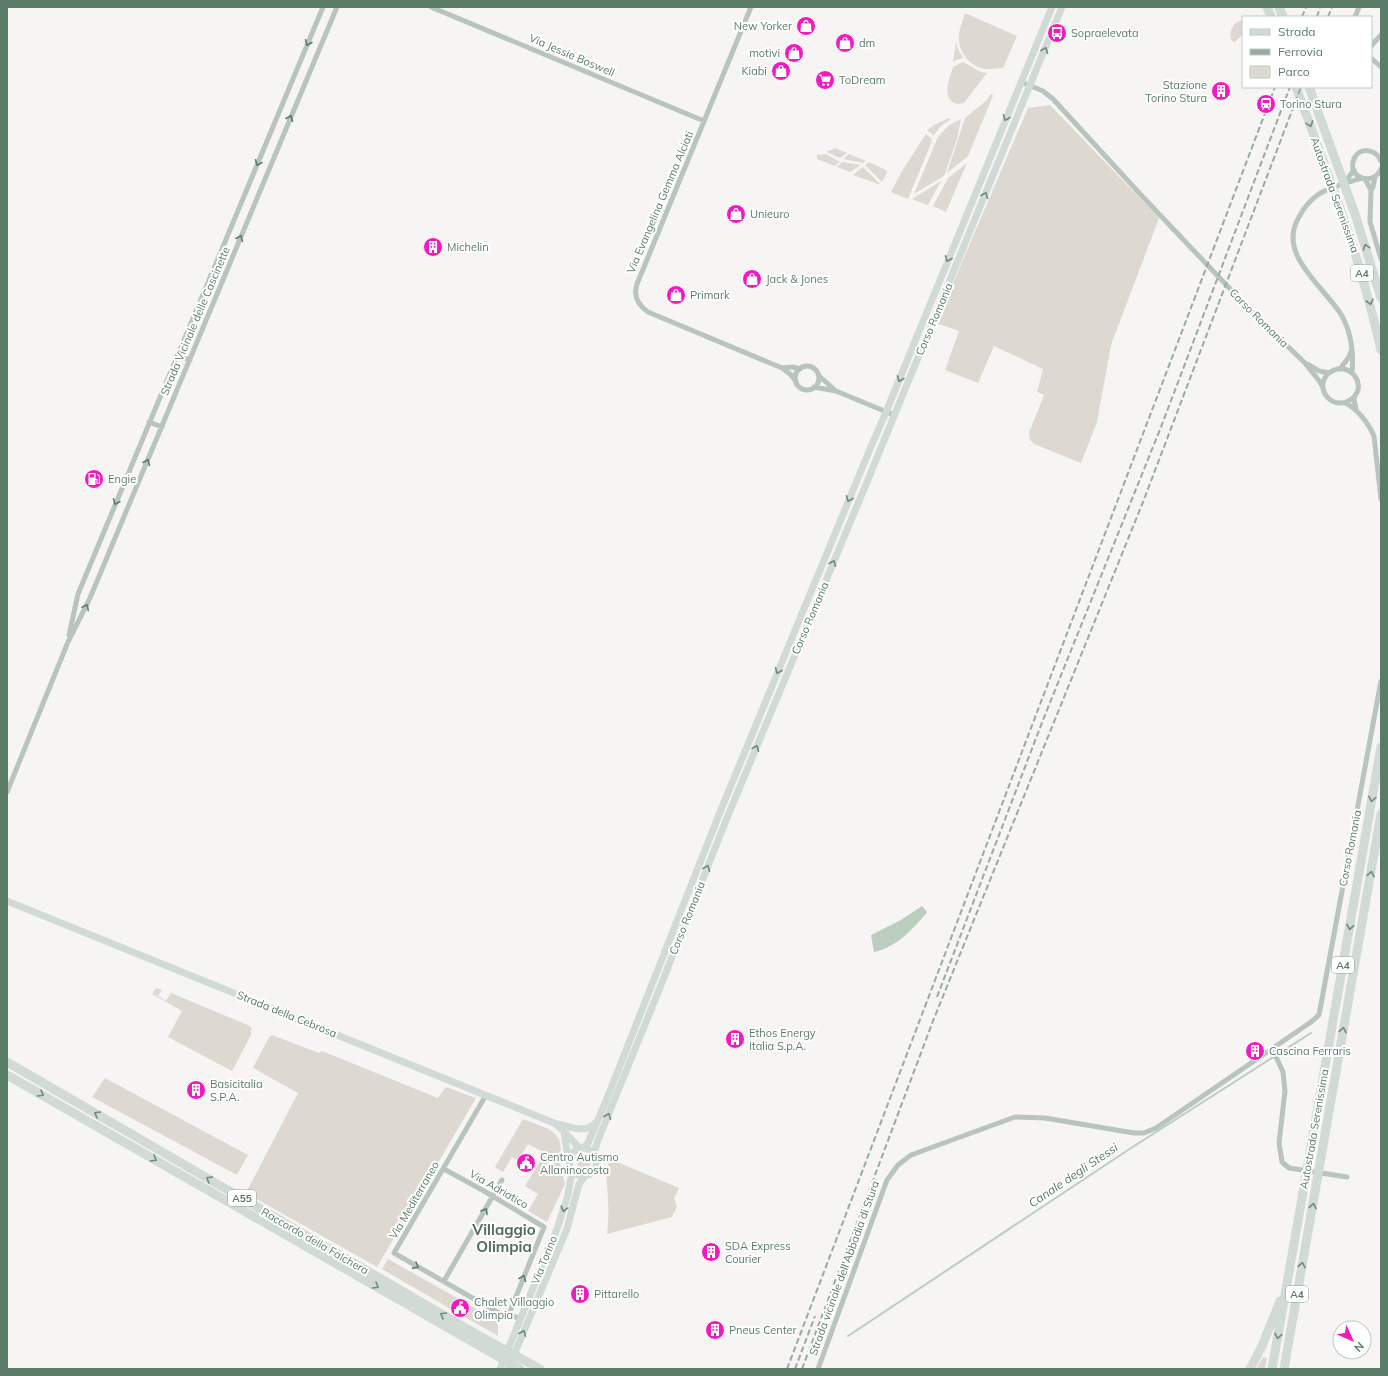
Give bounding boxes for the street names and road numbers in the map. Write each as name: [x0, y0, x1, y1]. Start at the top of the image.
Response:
street label: Via Jessie Boswell: [527, 31, 617, 79]
street label: Via Evangelina Gemma Alciati: [624, 129, 696, 275]
street label: Autostrada Serenissima: [1308, 135, 1362, 255]
street label: Strada Vicinale delle Cascinette: [157, 245, 233, 397]
road number: A4: [1351, 265, 1373, 281]
street label: Corso Romania: [912, 281, 956, 357]
street label: Corso Romania: [1227, 286, 1291, 350]
street label: Corso Romania: [788, 580, 832, 656]
street label: Corso Romania: [1336, 809, 1364, 887]
street label: Corso Romania: [666, 879, 708, 957]
road number: A4: [1332, 957, 1354, 973]
street label: Strada della Cebrosa: [235, 988, 339, 1040]
street label: Autostrada Serenissima: [1297, 1068, 1331, 1190]
street label: Via Mediterraneo: [386, 1159, 442, 1241]
street label: Via Adriatico: [467, 1167, 531, 1211]
street label: Strada vicinale dell'Abbadia di Stura: [806, 1179, 882, 1357]
road number: A55: [228, 1190, 256, 1206]
street label: Raccordo della Falchera: [259, 1205, 371, 1277]
street label: Via Torino: [528, 1234, 560, 1286]
road number: A4: [1286, 1286, 1308, 1302]

